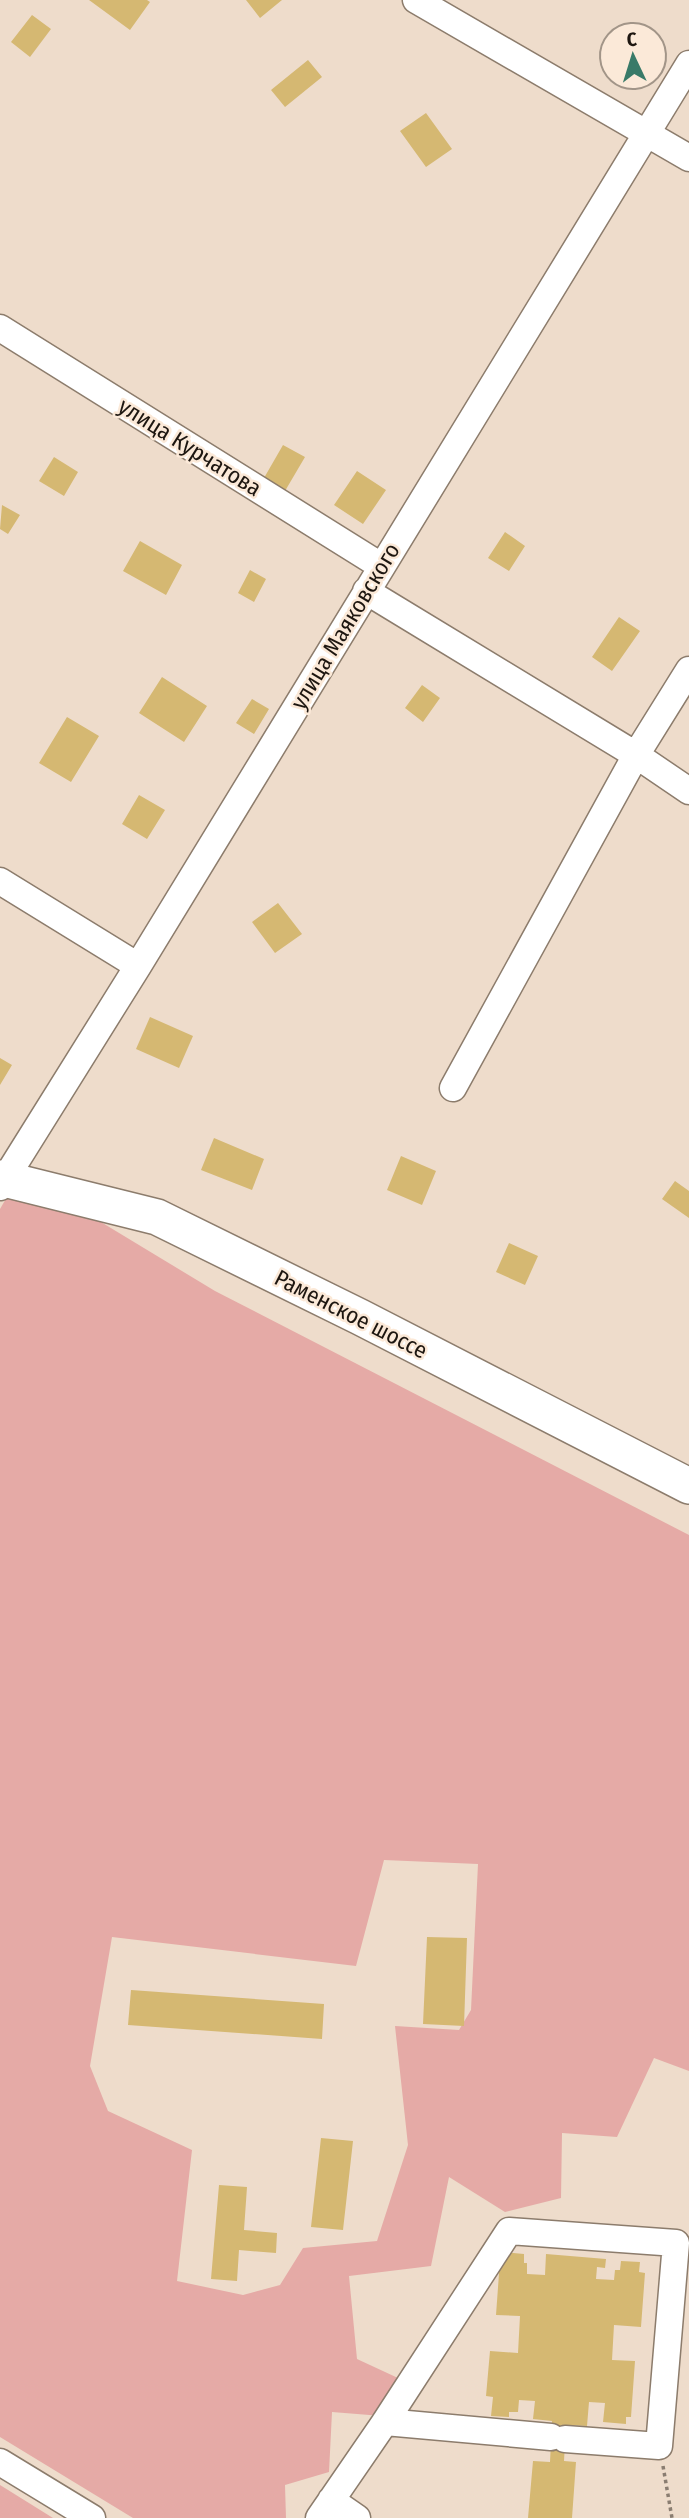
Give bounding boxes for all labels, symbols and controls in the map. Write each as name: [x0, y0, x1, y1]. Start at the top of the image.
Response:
north arrow: [598, 21, 668, 91]
text: С: [626, 28, 638, 51]
street label: улица Курчатова: [113, 392, 267, 502]
street label: улица Маяковского: [284, 538, 406, 714]
street label: Раменское шоссе: [270, 1263, 432, 1365]

